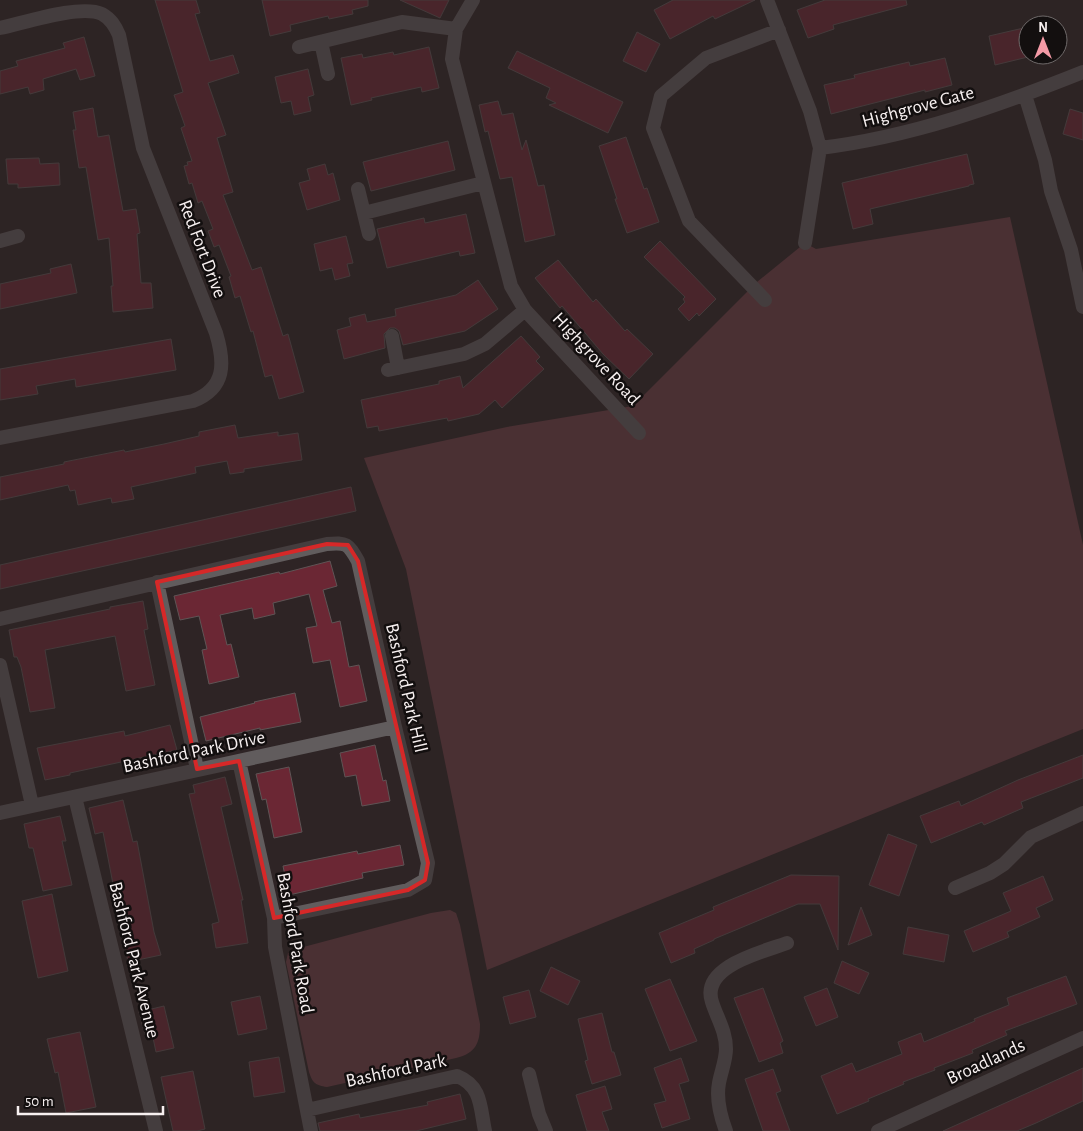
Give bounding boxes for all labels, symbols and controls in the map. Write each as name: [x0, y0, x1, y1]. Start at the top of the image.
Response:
north arrow: [1018, 15, 1068, 65]
text: N: [1038, 21, 1048, 35]
street label: Highgrove Gate: [860, 83, 976, 131]
street label: Red Fort Drive: [175, 197, 229, 301]
street label: Highgrove Road: [549, 309, 644, 409]
street label: Bashford Park Hill: [382, 621, 430, 755]
street label: Bashford Park Drive: [121, 728, 267, 776]
street label: Bashford Park Road: [273, 871, 317, 1015]
street label: Bashford Park Avenue: [105, 880, 163, 1040]
street label: Broadlands: [944, 1036, 1028, 1088]
street label: Bashford Park: [344, 1051, 448, 1091]
scale bar: [18, 1084, 162, 1116]
text: 50 m: [25, 1094, 54, 1109]

